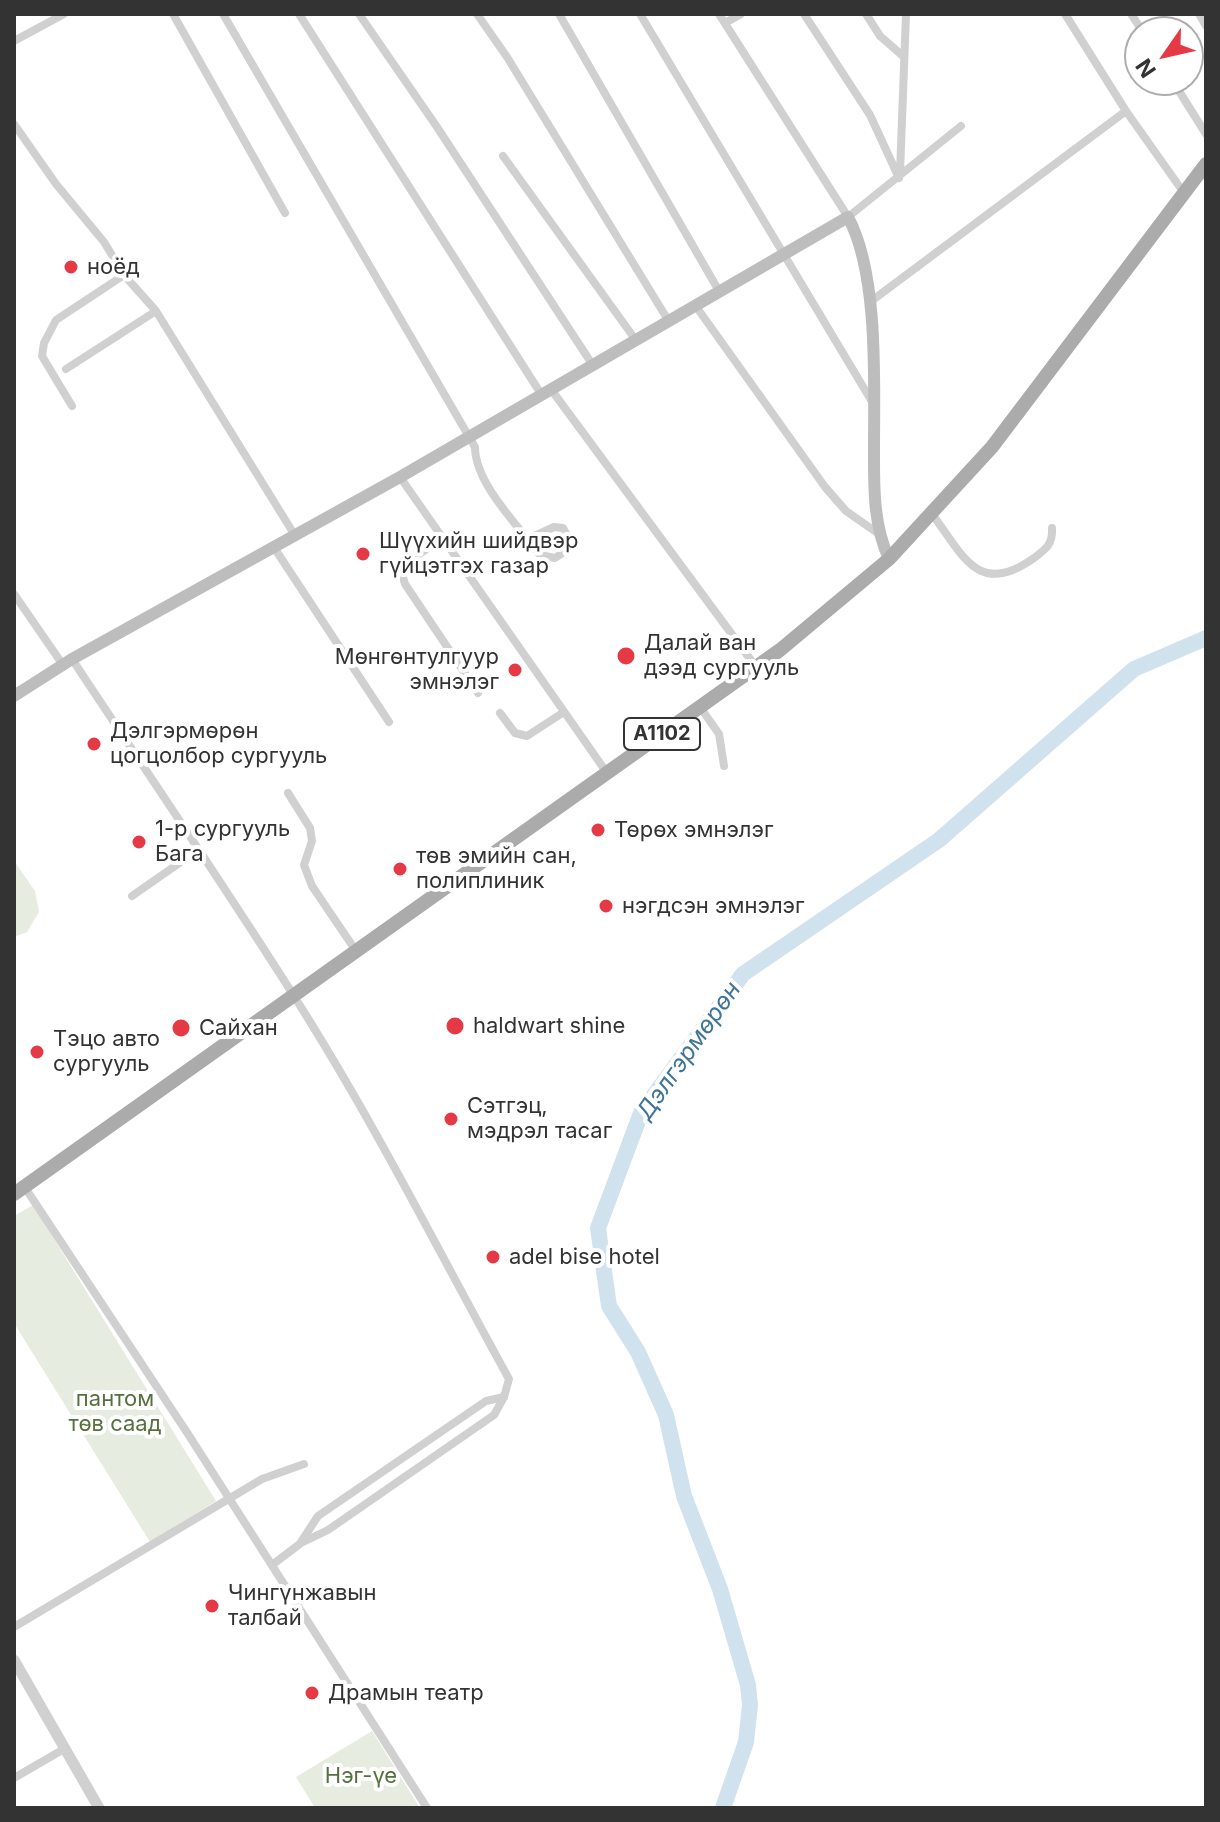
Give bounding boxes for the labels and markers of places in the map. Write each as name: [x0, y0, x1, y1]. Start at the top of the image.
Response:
place label: ноёд: [87, 254, 140, 280]
marker: ноёд: [62, 258, 80, 276]
place label: Шүүхийн шийдвэр гүйцэтгэх газар: [379, 528, 578, 580]
marker: Шүүхийн шийдвэр гүйцэтгэх газар: [354, 545, 372, 563]
place label: Далай ван дээд сургууль: [644, 630, 799, 682]
place label: Мөнгөнтулгуур эмнэлэг: [335, 644, 499, 696]
marker: Далай ван дээд сургууль: [615, 645, 637, 667]
marker: Мөнгөнтулгуур эмнэлэг: [506, 661, 524, 679]
place label: Дэлгэрмөрөн цогцолбор сургууль: [110, 718, 327, 770]
marker: Дэлгэрмөрөн цогцолбор сургууль: [85, 735, 103, 753]
place label: 1-р сургууль Бага: [155, 816, 290, 868]
place label: Төрөх эмнэлэг: [614, 817, 774, 843]
marker: Төрөх эмнэлэг: [589, 821, 607, 839]
marker: 1-р сургууль Бага: [130, 833, 148, 851]
place label: төв эмийн сан, полиплиник: [416, 843, 577, 894]
marker: төв эмийн сан, полиплиник: [391, 860, 409, 878]
place label: нэгдсэн эмнэлэг: [622, 893, 805, 919]
marker: нэгдсэн эмнэлэг: [597, 897, 615, 915]
place label: haldwart shine: [473, 1013, 625, 1039]
place label: Сайхан: [199, 1015, 278, 1041]
marker: haldwart shine: [444, 1015, 466, 1037]
marker: Сайхан: [170, 1017, 192, 1039]
place label: Тэцо авто сургууль: [53, 1026, 160, 1078]
marker: Тэцо авто сургууль: [28, 1043, 46, 1061]
place label: Сэтгэц, мэдрэл тасаг: [467, 1093, 612, 1144]
marker: Сэтгэц, мэдрэл тасаг: [442, 1110, 460, 1128]
place label: adel bise hotel: [509, 1244, 660, 1270]
marker: adel bise hotel: [484, 1248, 502, 1266]
place label: Чингүнжавын талбай: [228, 1580, 377, 1632]
marker: Чингүнжавын талбай: [203, 1597, 221, 1615]
place label: Драмын театр: [328, 1680, 484, 1706]
marker: Драмын театр: [303, 1684, 321, 1702]

